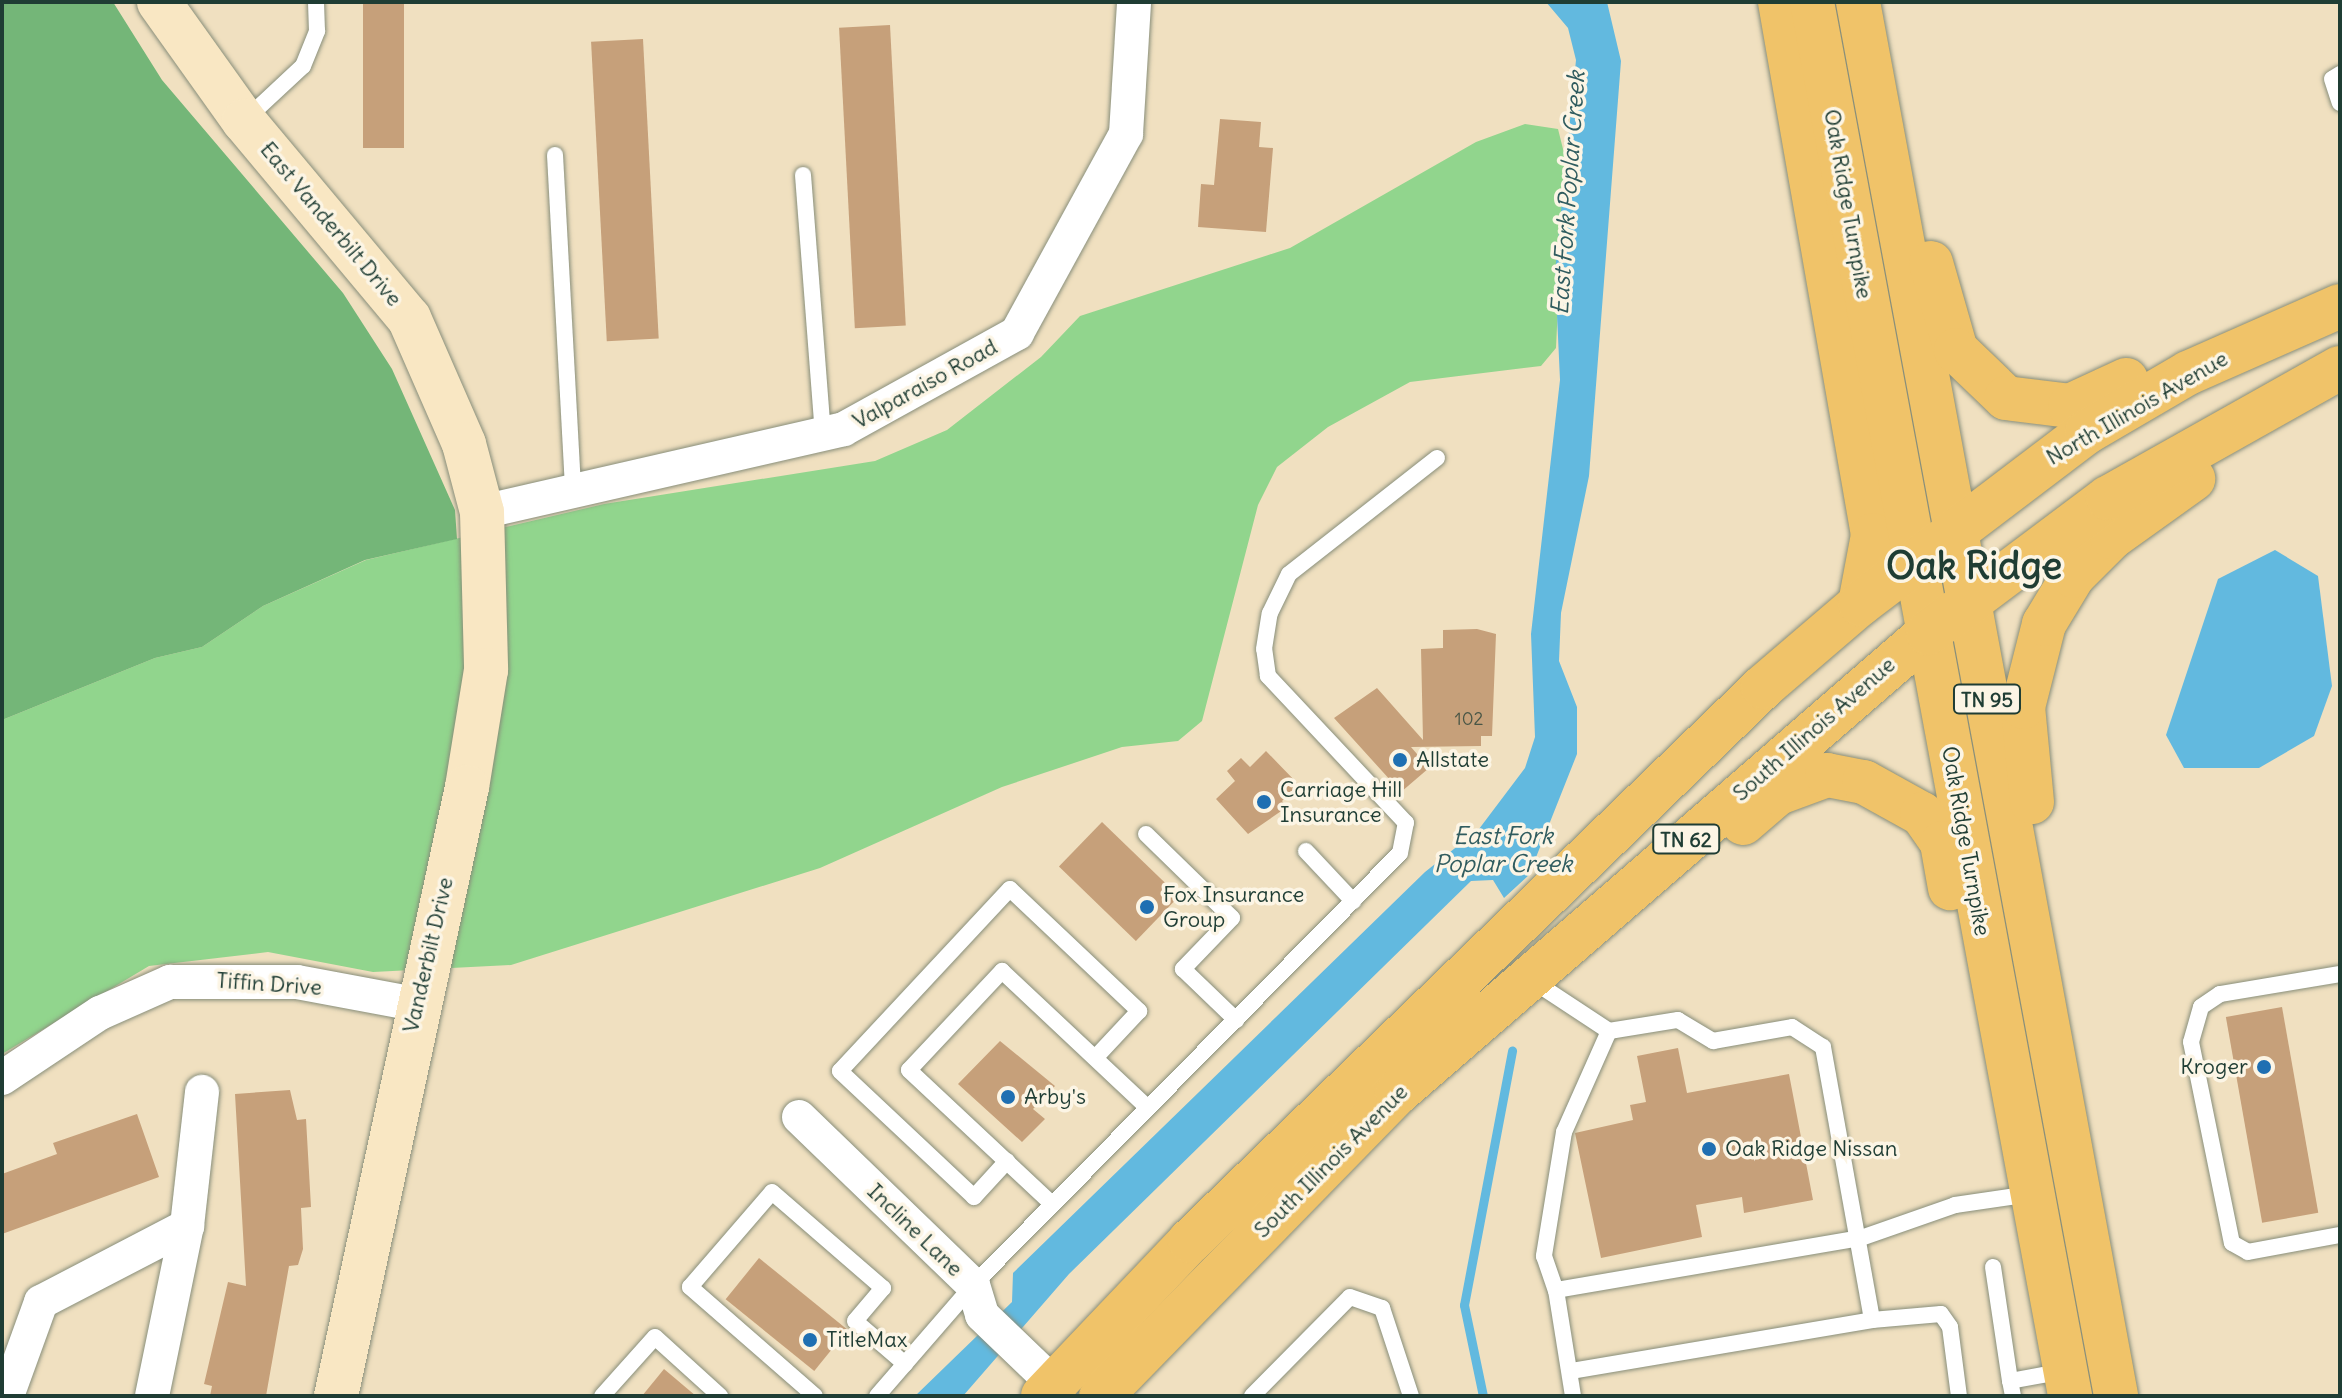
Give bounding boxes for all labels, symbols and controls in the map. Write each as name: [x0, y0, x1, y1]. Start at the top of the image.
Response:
water label: East Fork Poplar Creek: [1545, 70, 1591, 316]
street label: Oak Ridge Turnpike: [1818, 107, 1878, 301]
street label: East Vanderbilt Drive: [255, 136, 407, 312]
street label: Valparaiso Road: [848, 333, 1002, 435]
street label: North Illinois Avenue: [2042, 345, 2232, 471]
district label: Oak Ridge: [1886, 543, 2062, 589]
street label: South Illinois Avenue: [1728, 651, 1900, 807]
road number: TN 95: [1951, 683, 2023, 715]
house number: 102: [1455, 708, 1483, 730]
street label: Oak Ridge Turnpike: [1936, 744, 1996, 938]
place label: Allstate: [1416, 747, 1489, 773]
marker: Allstate: [1391, 751, 1409, 769]
place label: Carriage Hill Insurance: [1280, 776, 1402, 828]
marker: Carriage Hill Insurance: [1255, 793, 1273, 811]
water label: East Fork Poplar Creek: [1434, 822, 1572, 878]
road number: TN 62: [1652, 823, 1720, 855]
street label: Vanderbilt Drive: [397, 875, 459, 1035]
place label: Fox Insurance Group: [1163, 881, 1304, 932]
marker: Fox Insurance Group: [1138, 898, 1156, 916]
street label: Tiffin Drive: [215, 967, 323, 1001]
place label: Kroger: [2180, 1054, 2248, 1080]
marker: Kroger: [2255, 1058, 2273, 1076]
street label: South Illinois Avenue: [1249, 1079, 1413, 1243]
place label: Arby's: [1024, 1084, 1086, 1110]
marker: Arby's: [999, 1088, 1017, 1106]
place label: Oak Ridge Nissan: [1725, 1136, 1898, 1162]
marker: Oak Ridge Nissan: [1700, 1140, 1718, 1158]
street label: Incline Lane: [862, 1178, 968, 1282]
place label: TitleMax: [826, 1327, 908, 1353]
marker: TitleMax: [801, 1331, 819, 1349]

